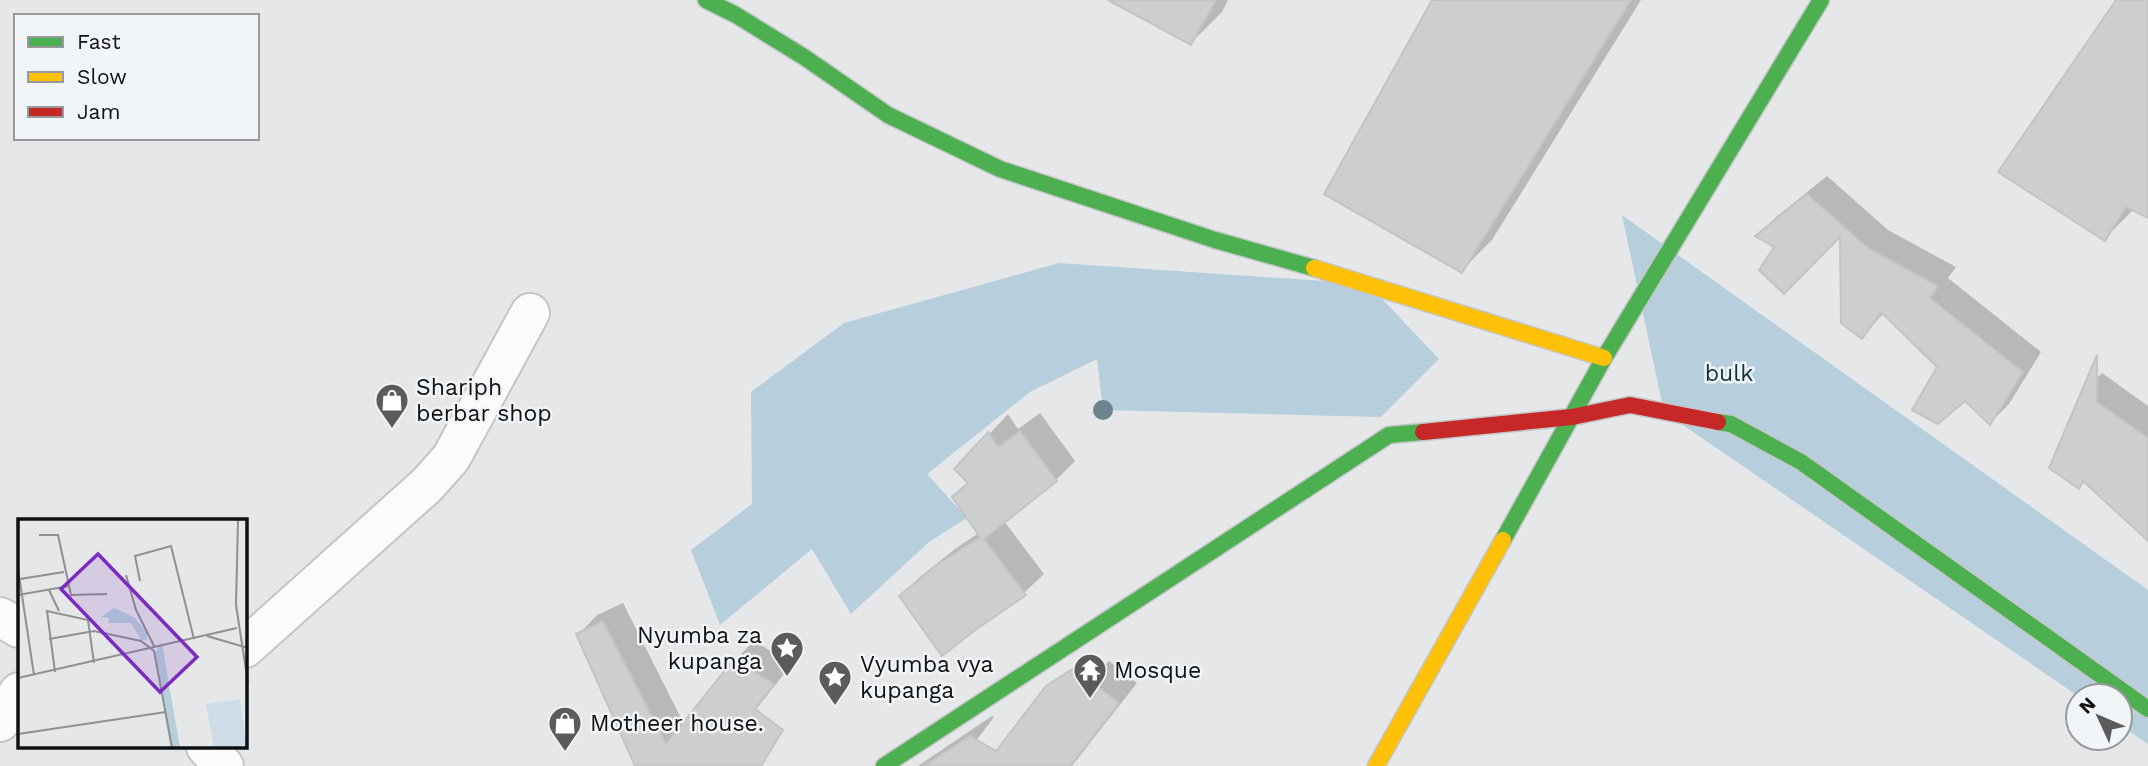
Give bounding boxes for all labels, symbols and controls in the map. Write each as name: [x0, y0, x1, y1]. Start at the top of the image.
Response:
legend: [14, 14, 259, 140]
text: Fast: [77, 29, 121, 54]
text: Slow: [77, 64, 127, 89]
text: Jam: [77, 99, 120, 124]
park label: bulk: [1705, 360, 1753, 387]
place label: Shariph berbar shop: [416, 374, 552, 427]
shop icon: Shariph berbar shop: [373, 381, 411, 430]
inset map: [18, 519, 247, 748]
place label: Nyumba za kupanga: [637, 622, 762, 675]
place icon: Nyumba za kupanga: [768, 629, 806, 678]
place label: Vyumba vya kupanga: [860, 651, 993, 704]
temple icon: Mosque: [1071, 651, 1109, 700]
place label: Mosque: [1114, 657, 1201, 684]
place icon: Vyumba vya kupanga: [816, 658, 854, 707]
north arrow: [2064, 682, 2134, 752]
text: N: [2074, 692, 2100, 719]
shop icon: Motheer house.: [546, 704, 584, 753]
place label: Motheer house.: [590, 710, 764, 737]

